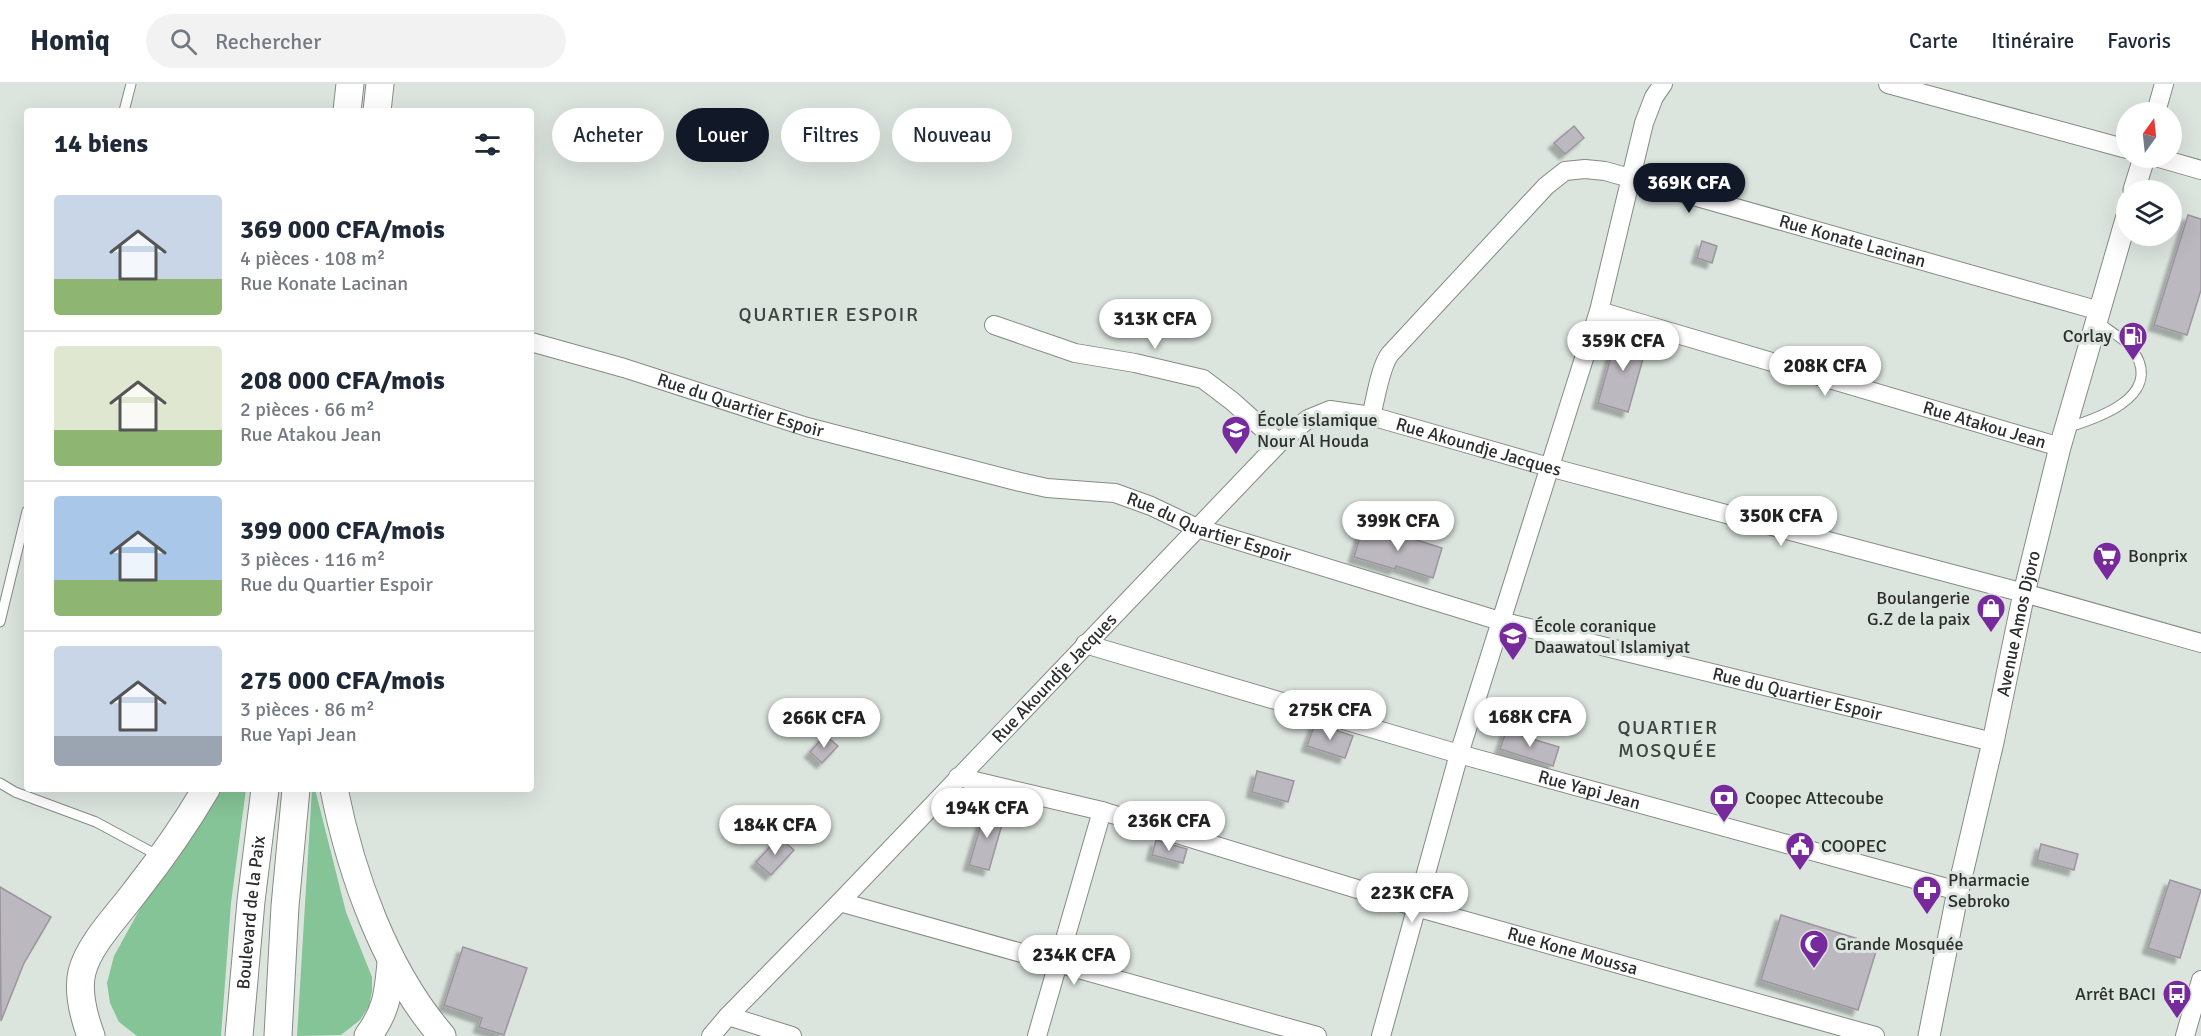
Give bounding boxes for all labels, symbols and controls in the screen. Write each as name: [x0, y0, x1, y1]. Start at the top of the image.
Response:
search box: [146, 14, 566, 68]
text: Homiq: [30, 24, 110, 58]
icon: search: [167, 25, 200, 58]
text: Rechercher: [215, 28, 321, 55]
text: Carte: [1909, 28, 1958, 54]
text: Itinéraire: [1991, 28, 2074, 54]
text: Favoris: [2107, 28, 2171, 54]
north arrow: [2116, 102, 2182, 168]
map controls: [2116, 102, 2182, 246]
chip: Acheter: [552, 108, 664, 162]
chip: Louer: [676, 108, 769, 162]
chip: Filtres: [781, 108, 880, 162]
chip: Nouveau: [892, 108, 1012, 162]
text: 14 biens: [54, 128, 148, 160]
icon: filters: [471, 128, 504, 161]
pin: 369K CFA: [1627, 163, 1751, 214]
text: 369K CFA: [1647, 170, 1731, 195]
button: layers: [2116, 180, 2182, 246]
street label: Rue Konate Lacinan: [1777, 210, 1928, 272]
text: 369 000 CFA/mois: [240, 214, 445, 246]
icon: home: [102, 219, 174, 291]
text: 4 pièces · 108 m²: [240, 246, 385, 271]
text: Rue Konate Lacinan: [240, 271, 408, 296]
pin: 313K CFA: [1093, 299, 1217, 350]
district label: QUARTIER ESPOIR: [739, 302, 919, 327]
text: 313K CFA: [1113, 306, 1197, 331]
fuel station icon: Corlay: [2117, 320, 2149, 362]
pin: 359K CFA: [1561, 321, 1685, 372]
place label: Corlay: [2063, 325, 2113, 347]
text: 359K CFA: [1581, 328, 1665, 353]
pin: 208K CFA: [1763, 346, 1887, 397]
text: 208K CFA: [1783, 353, 1867, 378]
text: 208 000 CFA/mois: [240, 365, 445, 397]
street label: Rue du Quartier Espoir: [654, 368, 827, 442]
icon: home: [102, 370, 174, 442]
street label: Rue Atakou Jean: [1920, 396, 2049, 453]
text: 2 pièces · 66 m²: [240, 397, 375, 422]
place label: École islamique Nour Al Houda: [1257, 409, 1378, 452]
street label: Rue Akoundje Jacques: [1393, 413, 1564, 481]
school or university icon: École islamique Nour Al Houda: [1220, 414, 1252, 456]
text: Rue Atakou Jean: [240, 422, 381, 447]
street label: Rue du Quartier Espoir: [1124, 487, 1294, 567]
pin: 350K CFA: [1719, 496, 1843, 547]
pin: 399K CFA: [1336, 501, 1460, 552]
text: 350K CFA: [1739, 503, 1823, 528]
text: 399K CFA: [1356, 508, 1440, 533]
text: 399 000 CFA/mois: [240, 515, 445, 547]
icon: home: [102, 520, 174, 592]
supermarket icon: Bonprix: [2091, 540, 2123, 582]
place label: Bonprix: [2128, 545, 2188, 567]
text: 3 pièces · 116 m²: [240, 547, 385, 572]
street label: Avenue Amos Djoro: [1992, 548, 2045, 698]
text: Rue du Quartier Espoir: [240, 572, 433, 597]
place label: Boulangerie G.Z de la paix: [1867, 587, 1971, 630]
shop icon: Boulangerie G.Z de la paix: [1975, 592, 2007, 634]
street label: Rue Akoundje Jacques: [987, 609, 1121, 747]
place label: École coranique Daawatoul Islamiyat: [1534, 615, 1690, 658]
school or university icon: École coranique Daawatoul Islamiyat: [1497, 620, 1529, 662]
street label: Rue du Quartier Espoir: [1710, 663, 1885, 725]
text: 275 000 CFA/mois: [240, 665, 445, 697]
icon: home: [102, 670, 174, 742]
pin: 275K CFA: [1268, 690, 1392, 741]
text: 3 pièces · 86 m²: [240, 697, 375, 722]
text: 275K CFA: [1288, 697, 1372, 722]
pin: 168K CFA: [1468, 697, 1592, 748]
pin: 266K CFA: [762, 698, 886, 749]
text: 168K CFA: [1488, 704, 1572, 729]
text: 266K CFA: [782, 705, 866, 730]
district label: QUARTIER MOSQUÉE: [1617, 715, 1719, 763]
text: Rue Yapi Jean: [240, 722, 357, 747]
street label: Rue Yapi Jean: [1536, 765, 1643, 814]
bank icon: Coopec Attecoube: [1708, 782, 1740, 824]
place label: Coopec Attecoube: [1745, 787, 1884, 809]
pin: 194K CFA: [925, 788, 1049, 839]
text: 194K CFA: [945, 795, 1029, 820]
pin: 236K CFA: [1107, 801, 1231, 852]
pin: 184K CFA: [713, 805, 837, 856]
text: 236K CFA: [1127, 808, 1211, 833]
text: 184K CFA: [733, 812, 817, 837]
public building icon: COOPEC: [1784, 830, 1816, 872]
street label: Boulevard de la Paix: [232, 834, 270, 990]
place label: COOPEC: [1821, 835, 1887, 857]
place label: Pharmacie Sebroko: [1948, 869, 2030, 912]
pin: 223K CFA: [1350, 873, 1474, 924]
pharmacy icon: Pharmacie Sebroko: [1911, 874, 1943, 916]
text: 223K CFA: [1370, 880, 1454, 905]
street label: Rue Kone Moussa: [1505, 922, 1640, 980]
mosque icon: Grande Mosquée: [1798, 928, 1830, 970]
place label: Grande Mosquée: [1835, 933, 1964, 955]
pin: 234K CFA: [1012, 935, 1136, 986]
text: 234K CFA: [1032, 942, 1116, 967]
bus stop icon: Arrêt BACI: [2161, 978, 2193, 1020]
place label: Arrêt BACI: [2075, 983, 2156, 1005]

